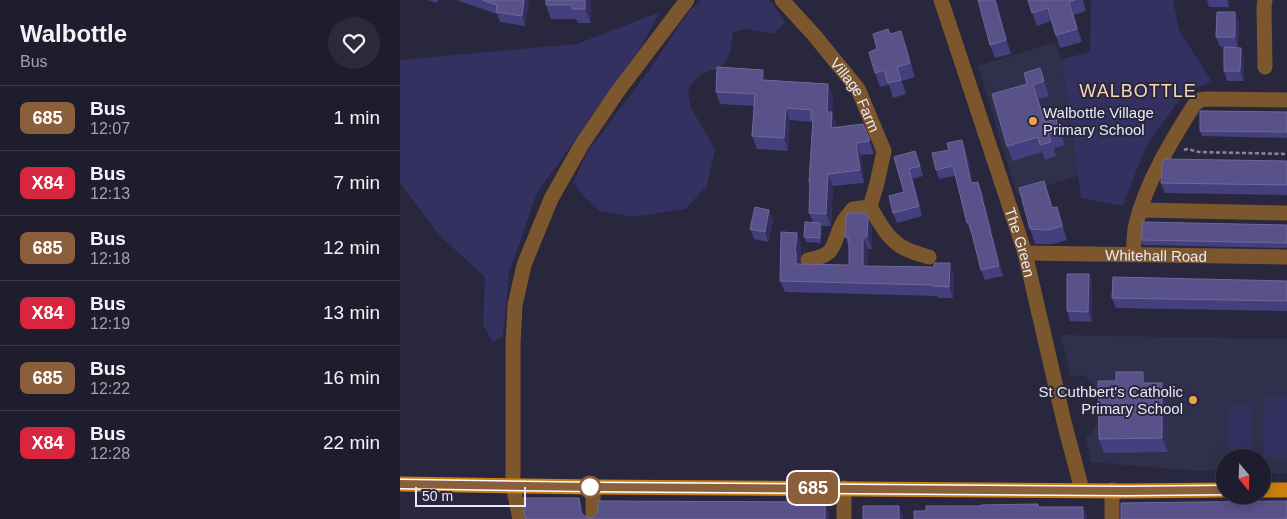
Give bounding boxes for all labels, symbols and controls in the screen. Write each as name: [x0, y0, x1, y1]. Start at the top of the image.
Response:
button: heart: [328, 17, 380, 69]
text: Walbottle: [20, 20, 127, 47]
text: Bus: [20, 53, 48, 70]
street label: Village Farm: [827, 54, 884, 135]
district label: WALBOTTLE: [1079, 81, 1197, 101]
text: Bus: [90, 98, 126, 119]
place label: Walbottle Village Primary School: [1043, 104, 1154, 138]
text: 1 min: [334, 107, 380, 128]
text: 685: [32, 108, 63, 128]
marker: Walbottle Village Primary School: [1027, 115, 1039, 127]
text: 12:07: [90, 120, 130, 137]
text: Bus: [90, 163, 126, 184]
text: 7 min: [334, 172, 380, 193]
text: X84: [31, 173, 64, 193]
text: 12:13: [90, 185, 130, 202]
street label: The Green: [1002, 205, 1039, 279]
text: Bus: [90, 228, 126, 249]
text: 12 min: [323, 237, 380, 258]
text: 685: [32, 238, 63, 258]
street label: Whitehall Road: [1105, 246, 1207, 264]
text: 12:18: [90, 250, 130, 267]
text: Bus: [90, 293, 126, 314]
text: 13 min: [323, 302, 380, 323]
text: X84: [31, 303, 64, 323]
text: 12:19: [90, 315, 130, 332]
text: Bus: [90, 358, 126, 379]
text: 16 min: [323, 367, 380, 388]
text: 685: [32, 368, 63, 388]
text: 12:22: [90, 380, 130, 397]
place label: St Cuthbert's Catholic Primary School: [1038, 383, 1183, 417]
marker: St Cuthbert's Catholic Primary School: [1187, 394, 1199, 406]
text: Bus: [90, 423, 126, 444]
text: 22 min: [323, 432, 380, 453]
text: X84: [31, 433, 64, 453]
text: 12:28: [90, 445, 130, 462]
north arrow: [1216, 449, 1271, 504]
map controls: [1216, 449, 1271, 504]
line badge: 685: [784, 472, 842, 504]
unlabelled marker: [579, 476, 601, 498]
text: 685: [798, 478, 828, 498]
scale bar: [415, 484, 526, 507]
text: 50 m: [422, 488, 453, 504]

